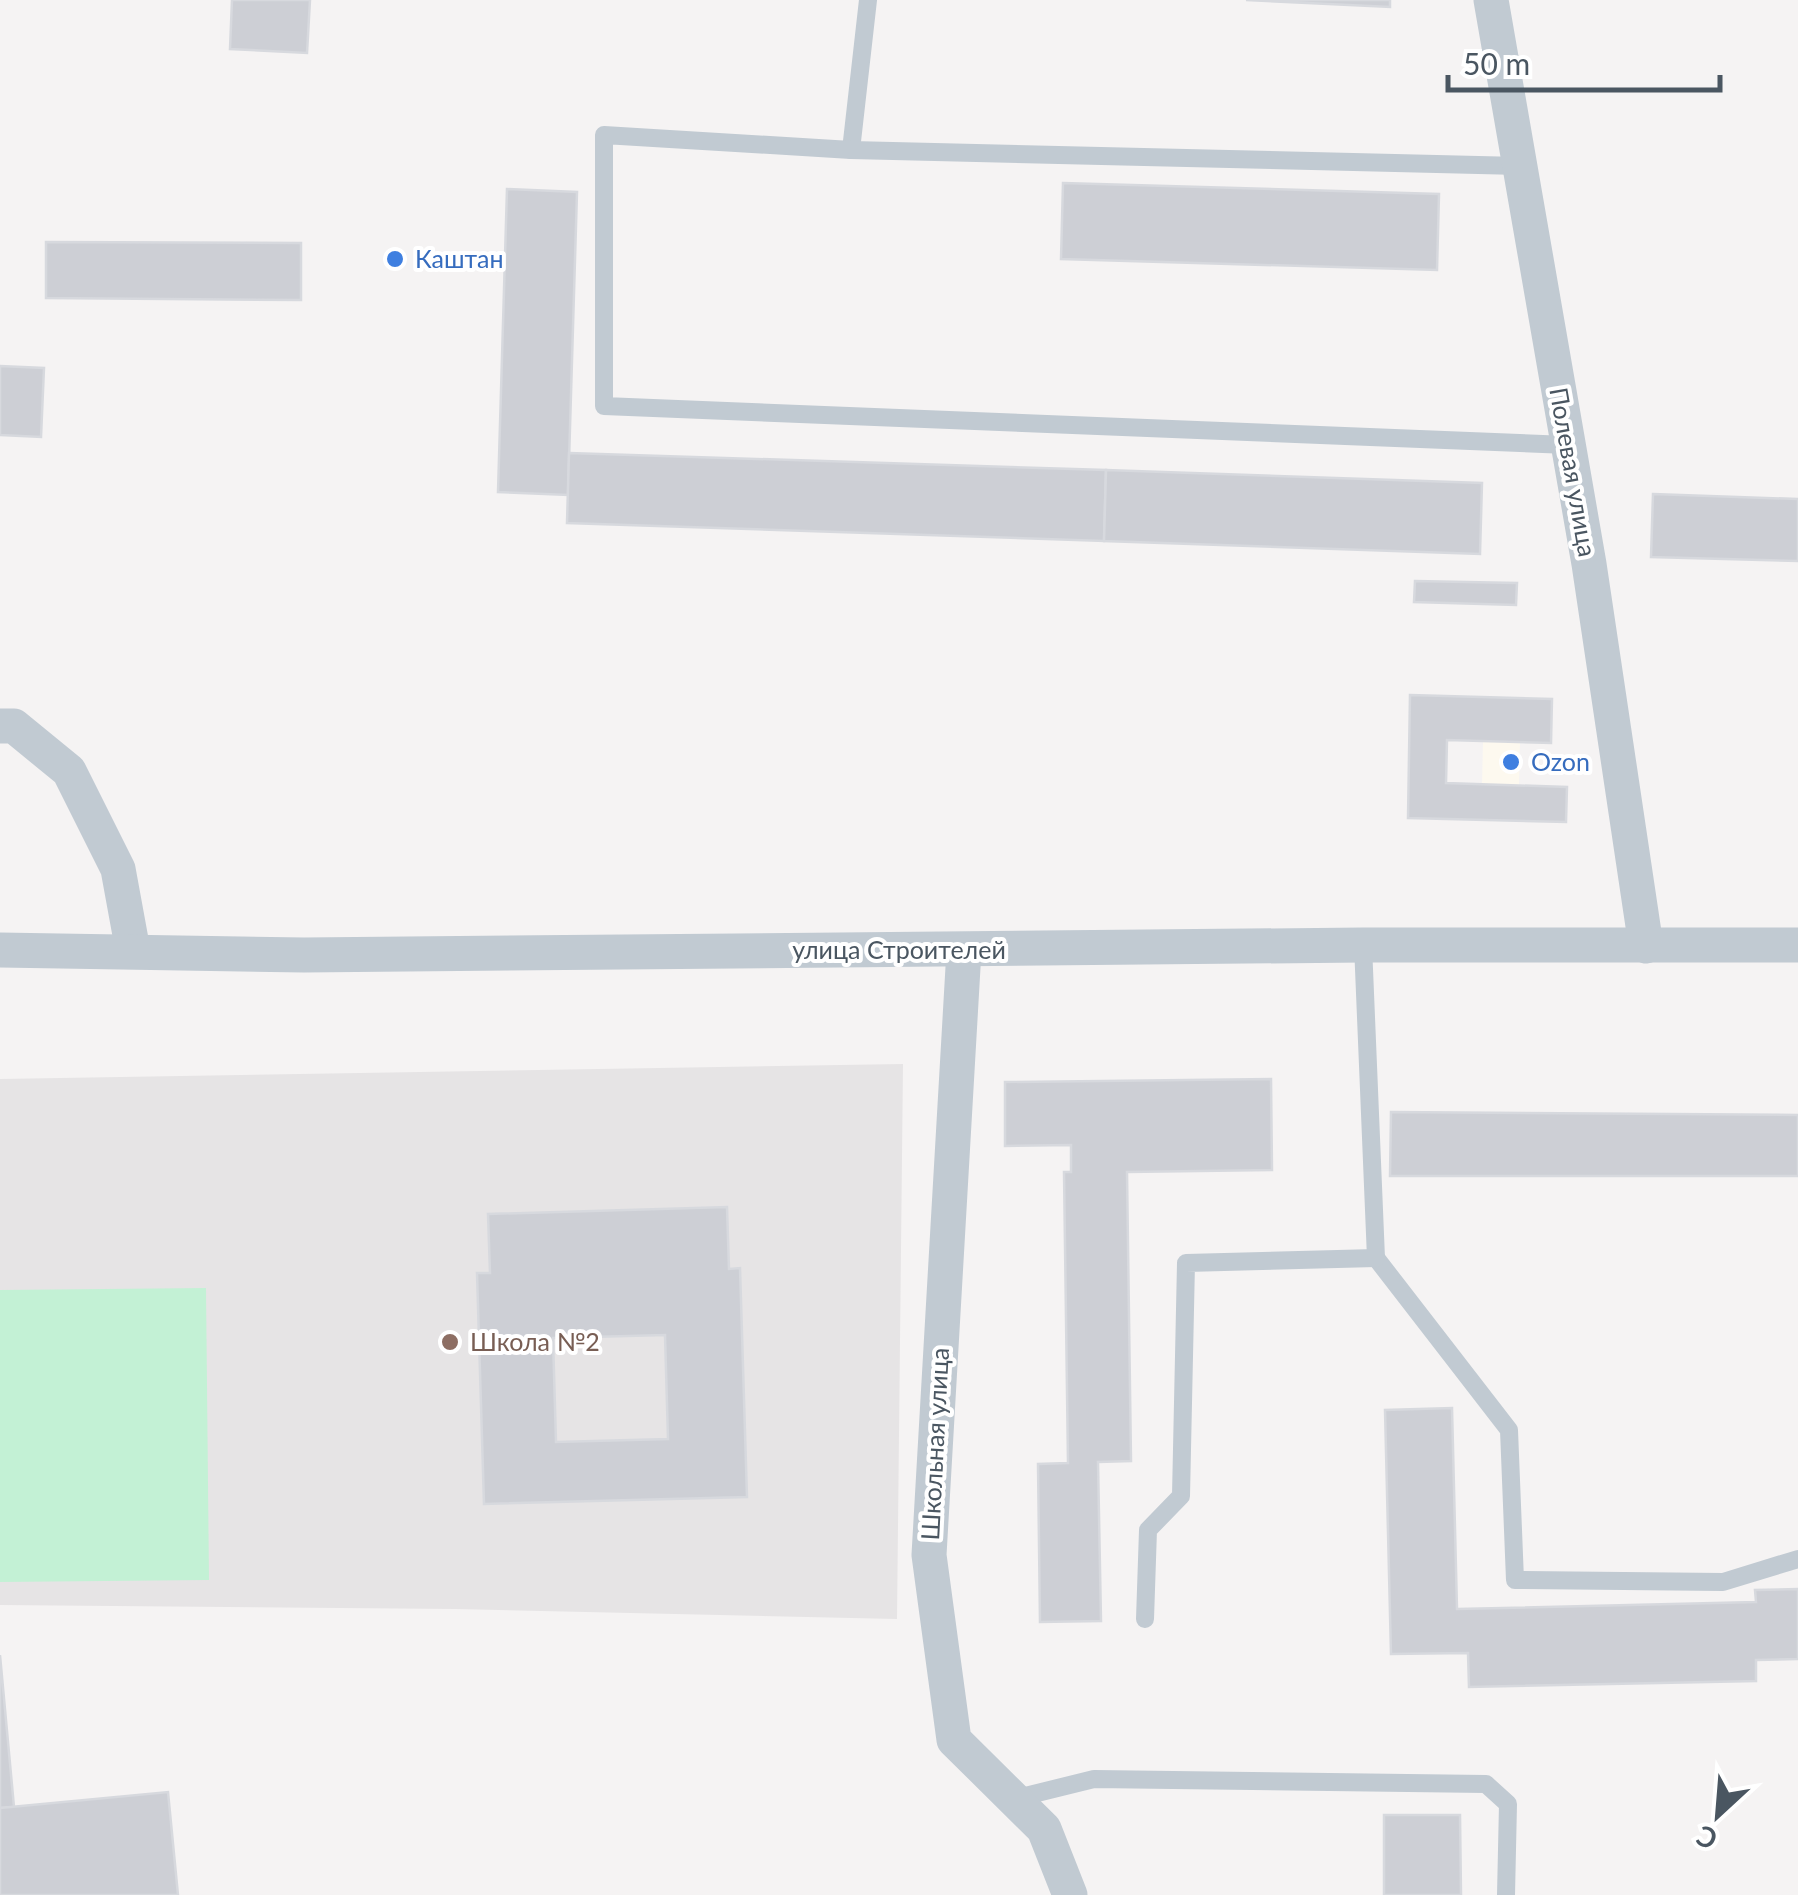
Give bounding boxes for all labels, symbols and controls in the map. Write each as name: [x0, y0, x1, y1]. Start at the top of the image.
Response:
scale bar: [1448, 30, 1720, 92]
text: 50 m: [1463, 45, 1530, 81]
place label: Каштан: [415, 243, 504, 273]
marker: Каштан: [384, 248, 406, 270]
street label: Полевая улица: [1544, 385, 1604, 559]
place label: Ozon: [1531, 746, 1590, 776]
marker: Ozon: [1500, 751, 1522, 773]
street label: улица Строителей: [792, 934, 1006, 964]
place label: Школа №2: [470, 1326, 600, 1356]
marker: Школа №2: [439, 1331, 461, 1353]
street label: Школьная улица: [914, 1347, 954, 1541]
north arrow: [1668, 1765, 1768, 1865]
text: С: [1690, 1819, 1722, 1858]

